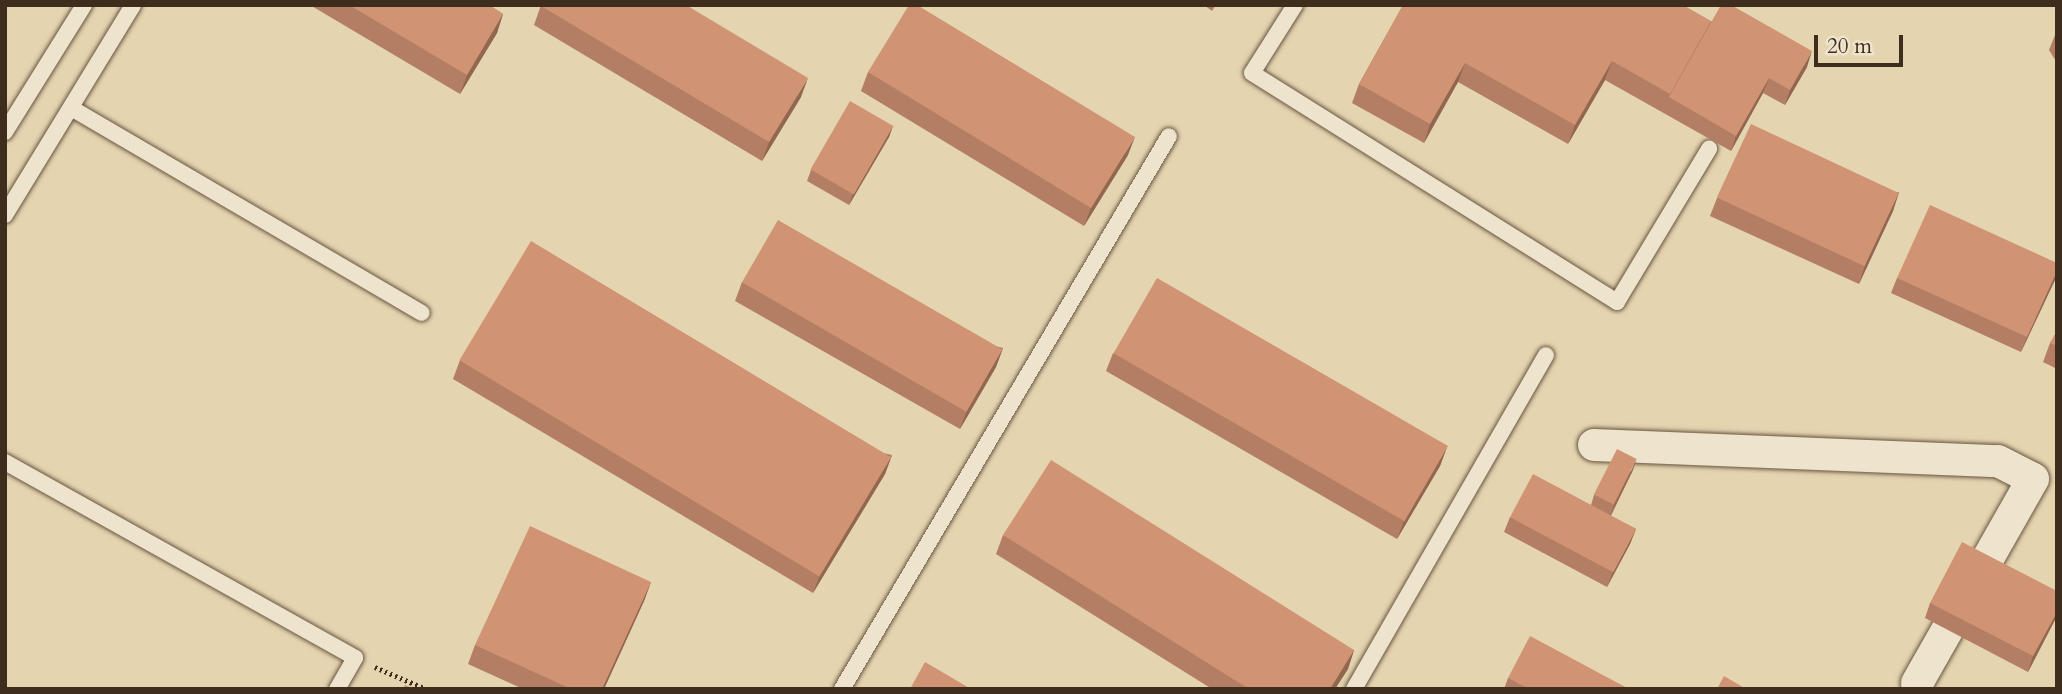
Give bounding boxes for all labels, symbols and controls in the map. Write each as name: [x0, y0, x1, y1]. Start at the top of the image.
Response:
scale bar: [1817, 21, 1906, 65]
text: 20 m: [1827, 32, 1872, 61]

